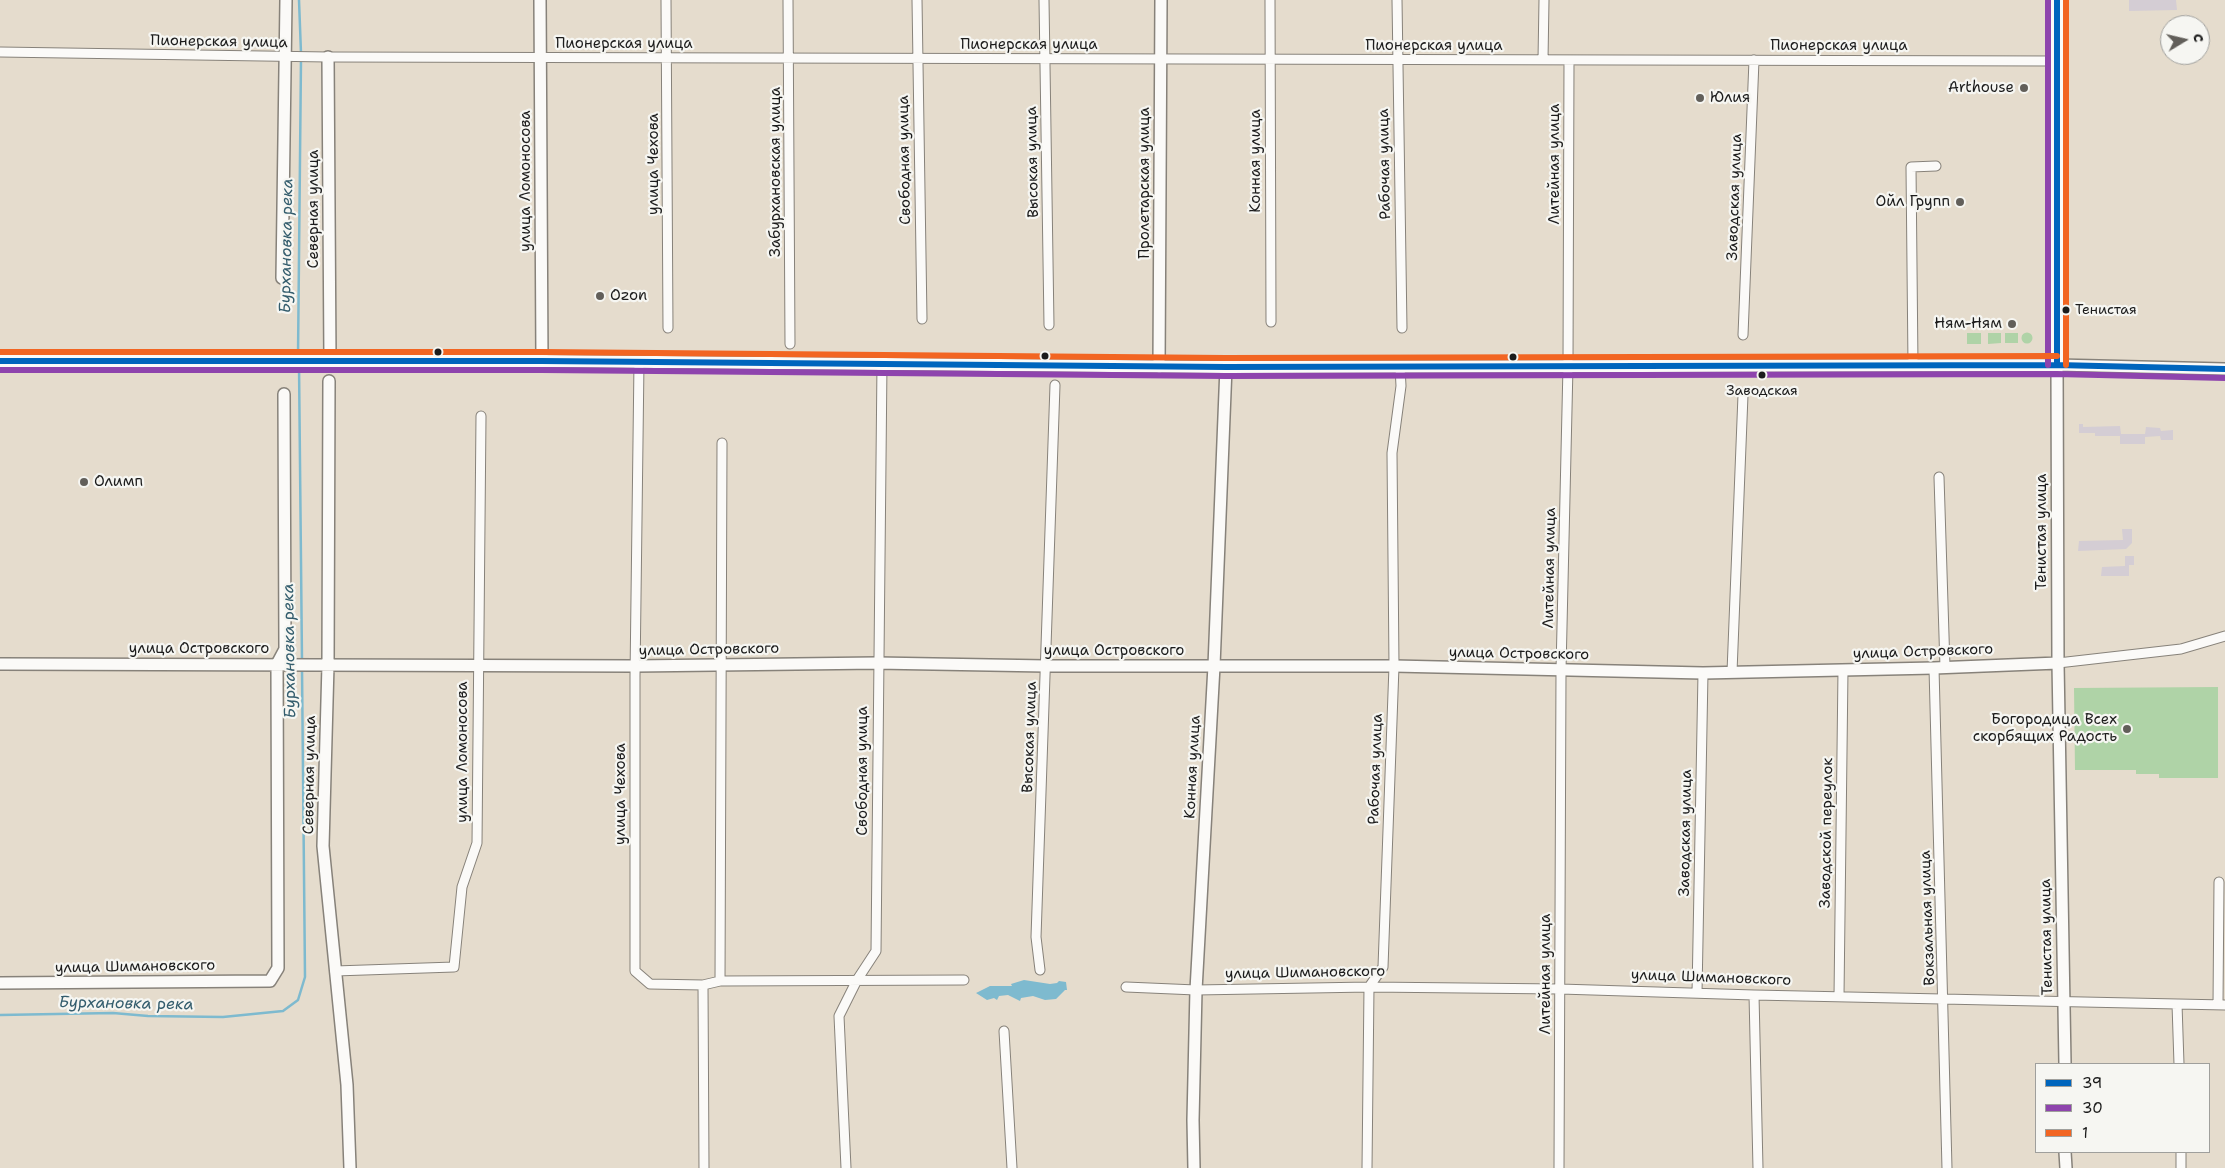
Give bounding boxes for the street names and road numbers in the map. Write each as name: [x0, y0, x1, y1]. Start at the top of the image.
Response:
street label: Пионерская улица: [150, 32, 288, 52]
street label: Пионерская улица: [555, 35, 693, 53]
street label: Пионерская улица: [960, 36, 1098, 54]
street label: Пионерская улица: [1365, 37, 1503, 55]
street label: Пионерская улица: [1770, 37, 1908, 55]
street label: Забурхановская улица: [767, 87, 785, 257]
street label: Свободная улица: [895, 95, 915, 225]
street label: Литейная улица: [1546, 104, 1564, 224]
street label: Высокая улица: [1023, 106, 1043, 218]
street label: Пролетарская улица: [1136, 107, 1154, 259]
street label: Рабочая улица: [1375, 108, 1395, 220]
street label: Конная улица: [1247, 109, 1265, 213]
street label: улица Ломоносова: [517, 110, 535, 252]
street label: улица Чехова: [645, 113, 663, 215]
street label: Заводская улица: [1724, 133, 1746, 261]
street label: Северная улица: [305, 150, 323, 268]
street label: Тенистая улица: [2033, 474, 2051, 590]
street label: Литейная улица: [1540, 507, 1560, 629]
street label: улица Островского: [129, 640, 269, 658]
street label: улица Островского: [639, 640, 779, 660]
street label: улица Островского: [1852, 641, 1994, 663]
street label: улица Островского: [1044, 642, 1184, 660]
street label: улица Островского: [1449, 644, 1589, 664]
street label: улица Ломоносова: [454, 681, 472, 823]
street label: Высокая улица: [1019, 681, 1041, 793]
street label: Свободная улица: [854, 706, 872, 836]
street label: Рабочая улица: [1365, 713, 1387, 825]
street label: Северная улица: [300, 715, 320, 835]
street label: Конная улица: [1181, 715, 1205, 819]
street label: улица Чехова: [612, 743, 630, 845]
street label: Заводской переулок: [1817, 758, 1837, 908]
street label: Заводская улица: [1676, 769, 1696, 897]
street label: Вокзальная улица: [1917, 850, 1939, 986]
street label: Тенистая улица: [2037, 879, 2057, 995]
street label: Литейная улица: [1537, 914, 1555, 1034]
street label: улица Шимановского: [55, 957, 215, 977]
street label: улица Шимановского: [1225, 963, 1385, 983]
street label: улица Шимановского: [1631, 966, 1791, 990]

